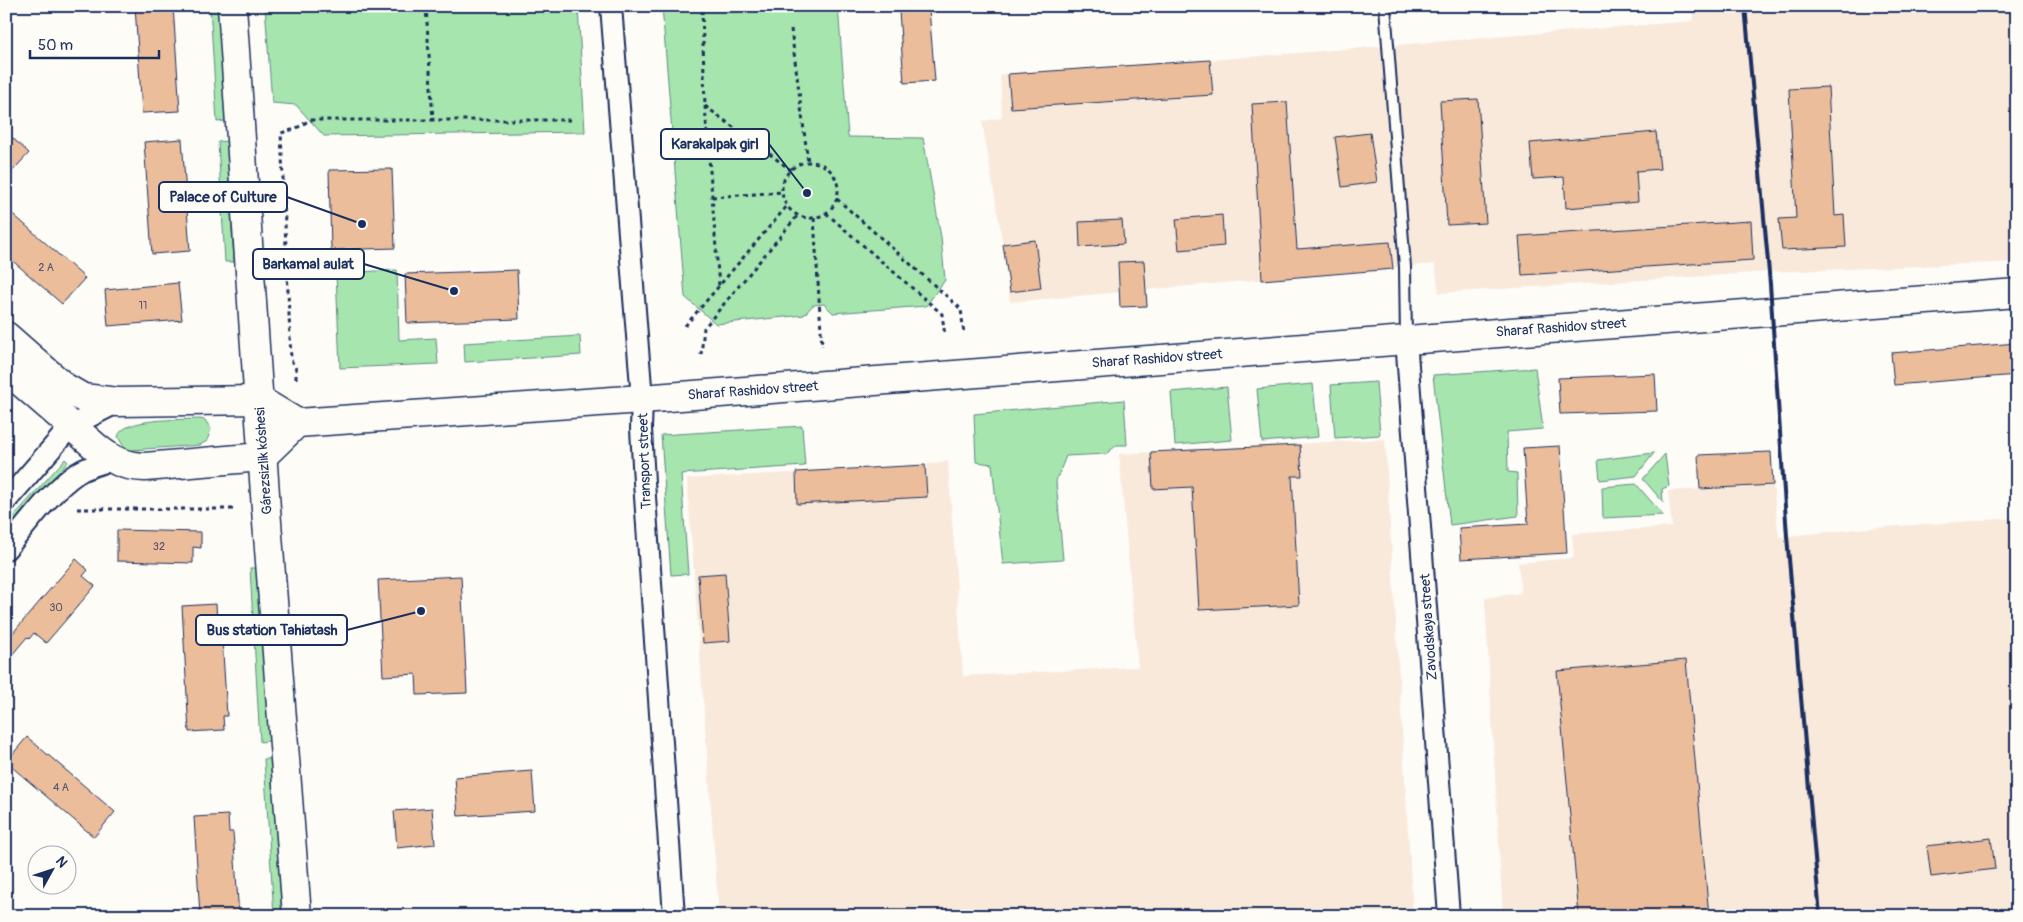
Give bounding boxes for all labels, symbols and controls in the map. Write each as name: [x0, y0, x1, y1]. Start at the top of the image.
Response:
scale bar: [30, 28, 159, 60]
text: 50 m: [38, 36, 73, 55]
callout: Karakalpak girl: [661, 129, 769, 159]
text: Karakalpak girl: [671, 135, 759, 154]
callout: Palace of Culture: [159, 182, 287, 212]
text: Palace of Culture: [169, 188, 277, 207]
callout: Barkamal aulat: [253, 249, 364, 279]
text: Barkamal aulat: [262, 255, 355, 274]
house number: 2 А: [38, 261, 54, 274]
house number: 11: [139, 299, 147, 312]
street label: Sharaf Rashidov street: [1495, 314, 1627, 341]
street label: Sharaf Rashidov street: [1091, 345, 1223, 372]
street label: Sharaf Rashidov street: [687, 377, 819, 404]
street label: Gárezsizlik kóshesi: [251, 406, 276, 515]
street label: Transport street: [634, 412, 655, 509]
house number: 32: [153, 540, 165, 553]
street label: Zavodskaya street: [1416, 573, 1441, 681]
house number: 30: [49, 601, 63, 614]
callout: Bus station Tahiatash: [196, 615, 347, 645]
text: Bus station Tahiatash: [206, 621, 338, 640]
house number: 4 А: [53, 781, 69, 794]
north arrow: [28, 844, 78, 894]
text: N: [52, 853, 71, 871]

